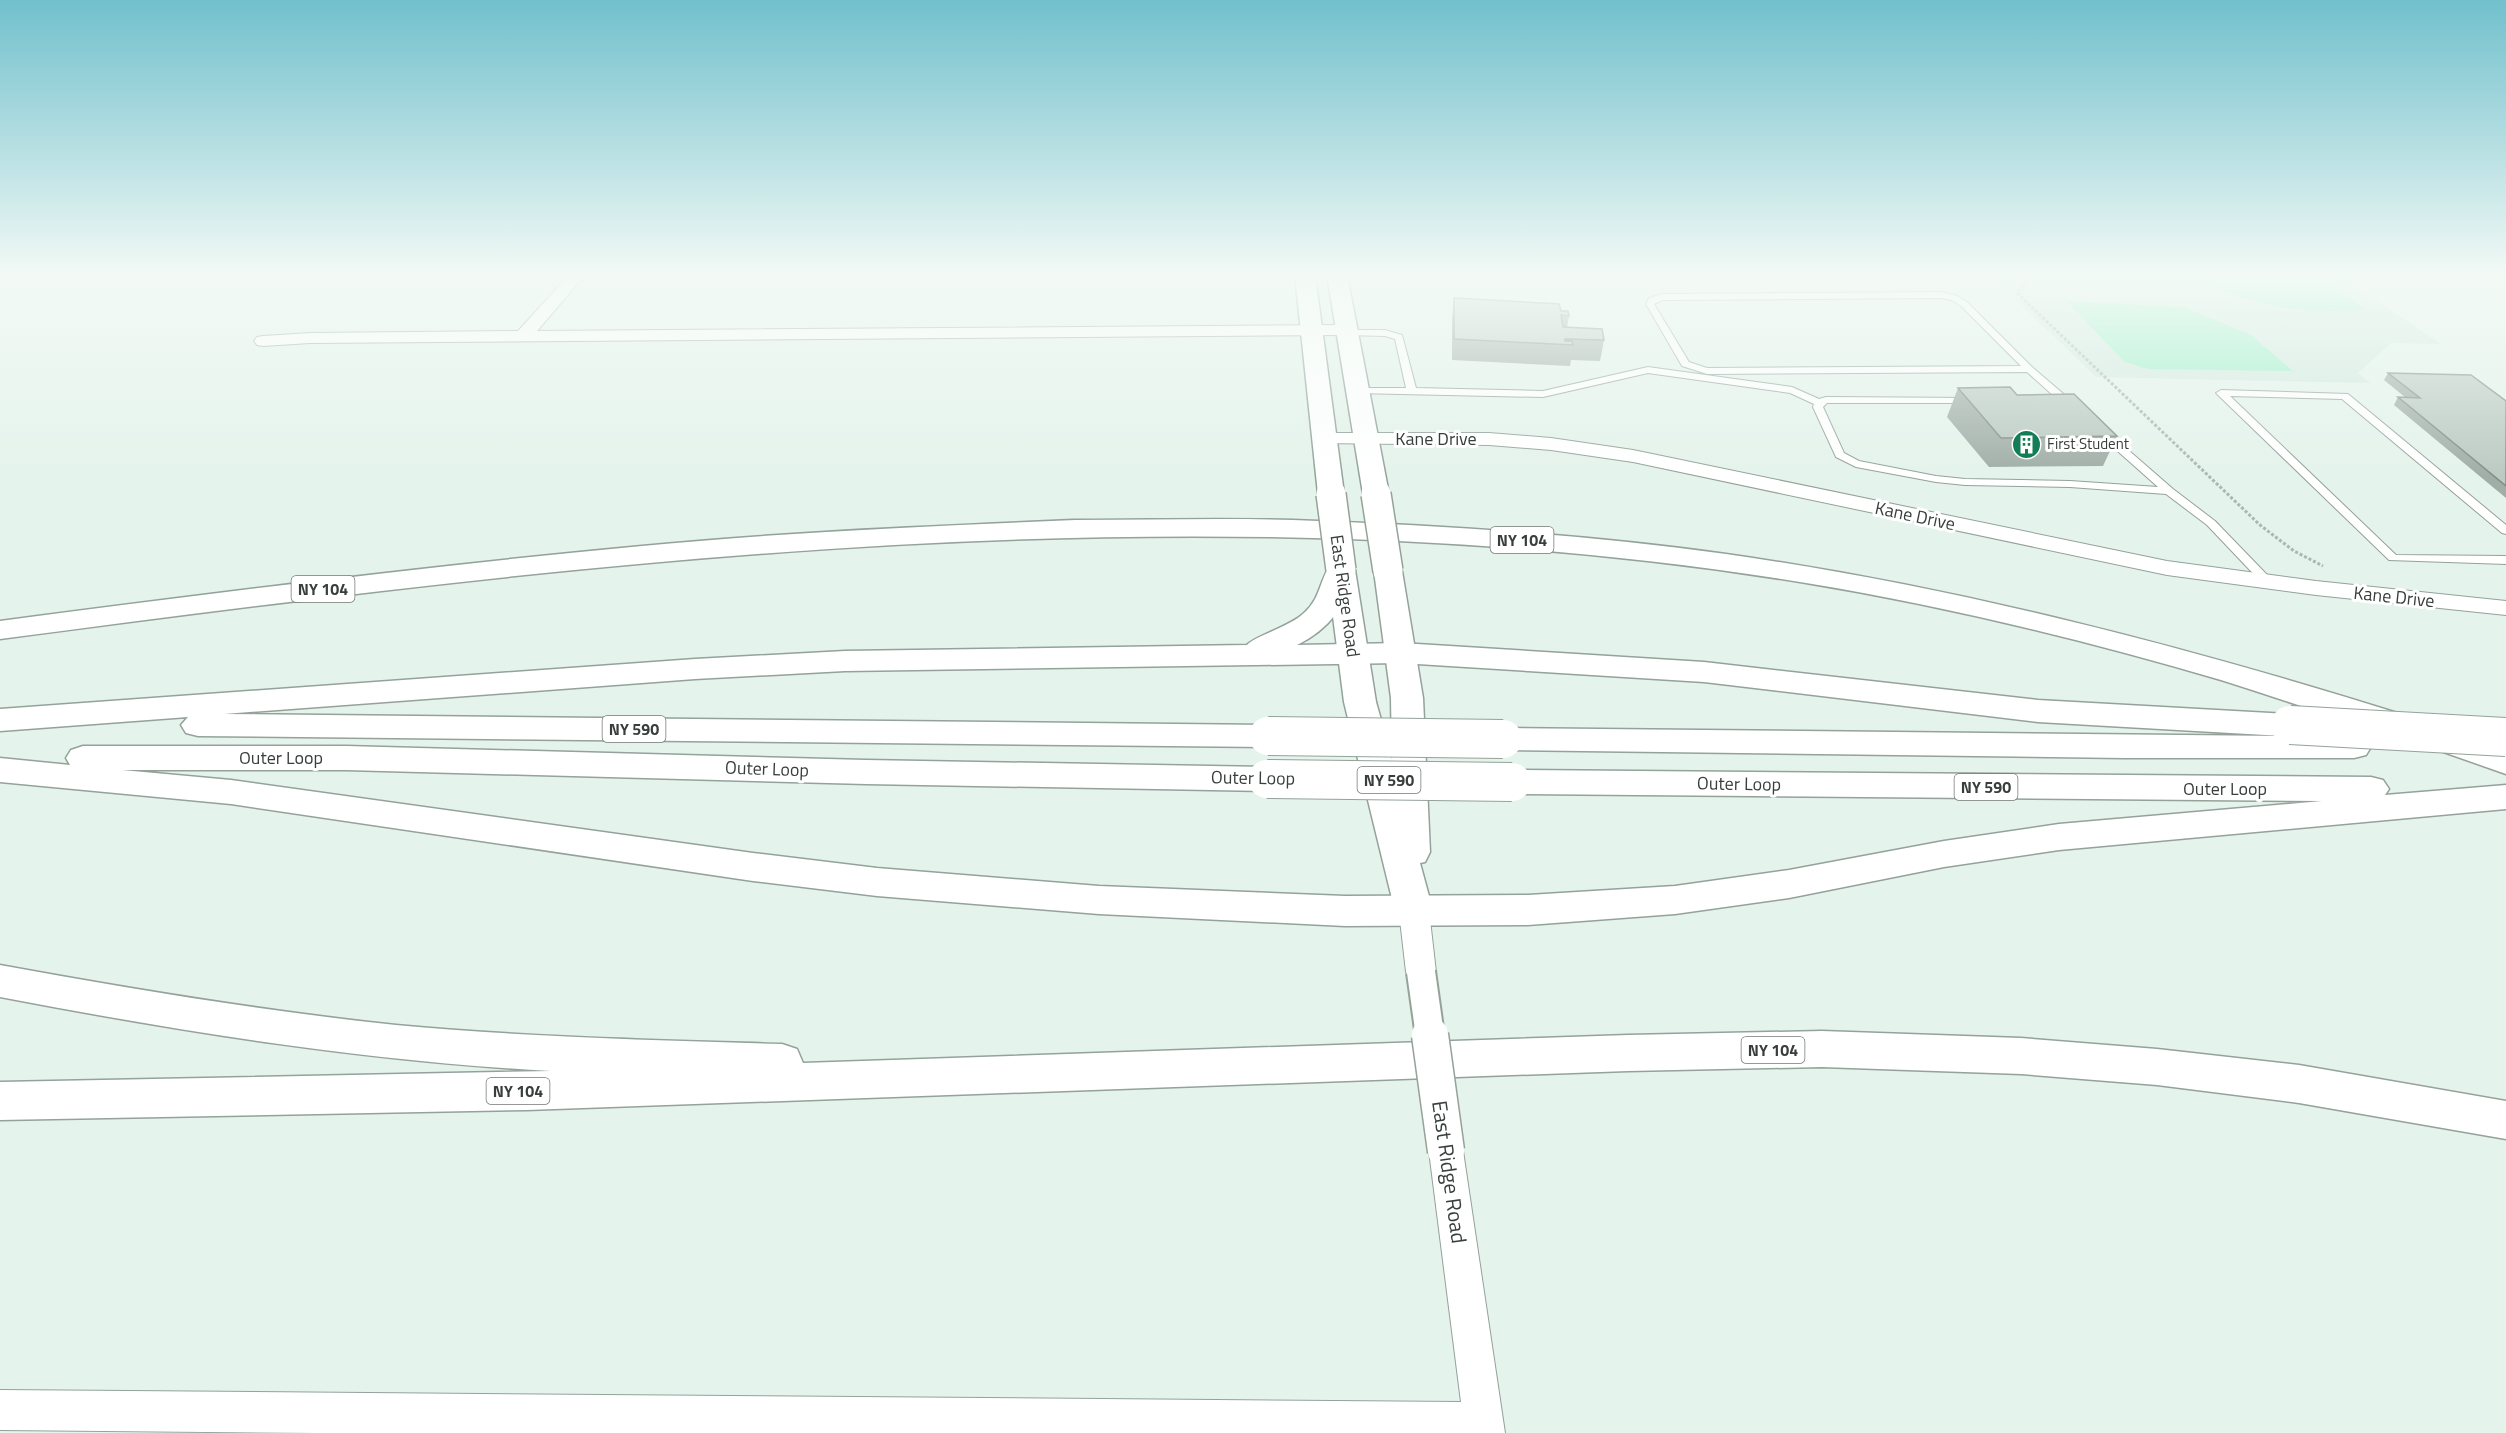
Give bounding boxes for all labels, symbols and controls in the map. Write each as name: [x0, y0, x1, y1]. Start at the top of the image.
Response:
street label: Kane Drive: [1395, 425, 1477, 452]
building icon: First Student: [2010, 428, 2042, 460]
place label: First Student: [2047, 432, 2130, 455]
street label: Kane Drive: [1873, 494, 1958, 537]
road number: NY 104: [1490, 527, 1553, 553]
street label: East Ridge Road: [1324, 533, 1367, 659]
road number: NY 104: [292, 576, 354, 602]
street label: Kane Drive: [2352, 579, 2436, 614]
road number: NY 590: [602, 716, 666, 742]
street label: Outer Loop: [239, 744, 323, 771]
street label: Outer Loop: [725, 754, 809, 783]
street label: Outer Loop: [1211, 763, 1295, 792]
road number: NY 590: [1358, 767, 1420, 793]
street label: Outer Loop: [1697, 769, 1781, 798]
road number: NY 590: [1954, 774, 2018, 800]
street label: Outer Loop: [2183, 775, 2267, 802]
road number: NY 104: [1742, 1037, 1804, 1063]
road number: NY 104: [486, 1078, 550, 1104]
street label: East Ridge Road: [1424, 1098, 1476, 1245]

